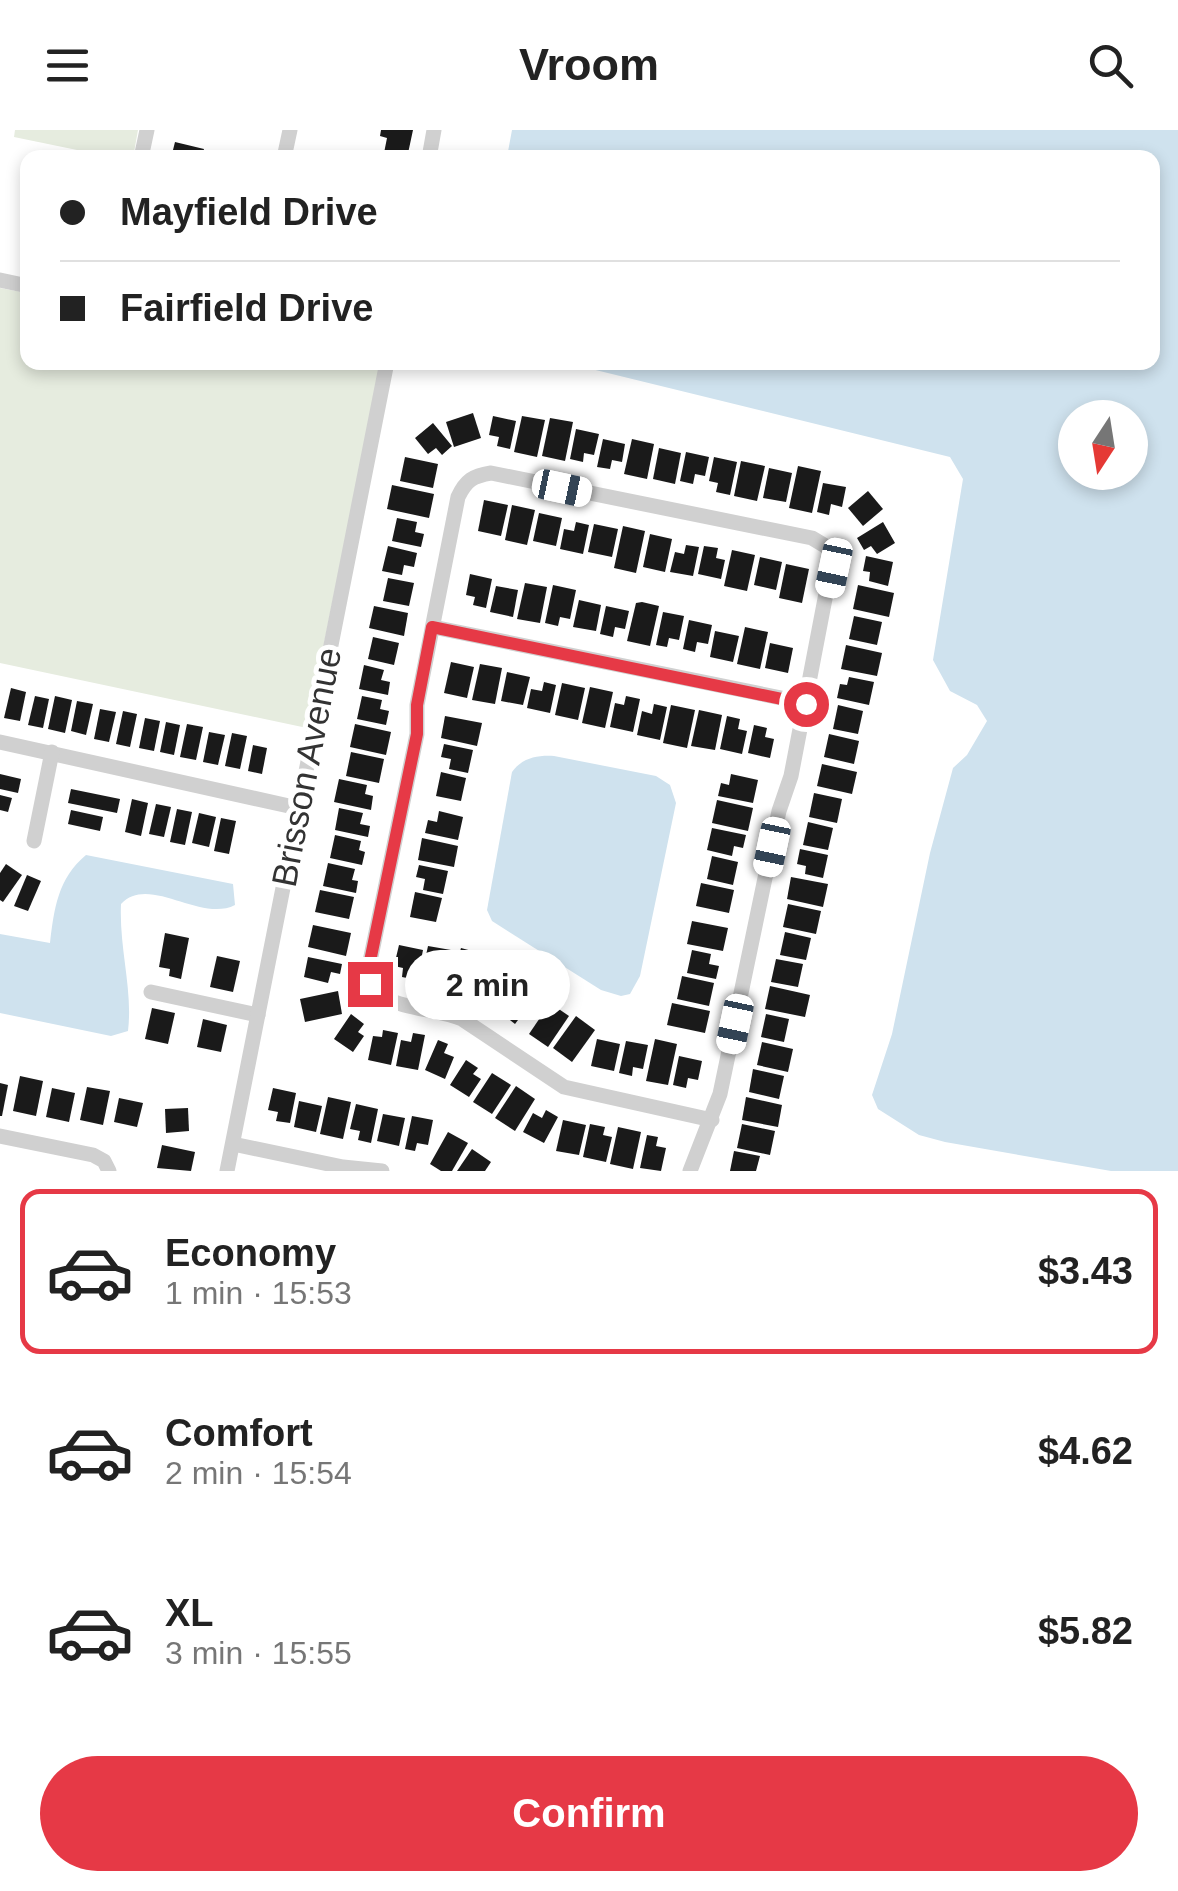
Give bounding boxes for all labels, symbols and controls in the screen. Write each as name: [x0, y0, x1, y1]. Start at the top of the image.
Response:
icon: menu: [40, 38, 95, 93]
icon: search: [1083, 38, 1138, 93]
text: Vroom: [519, 39, 659, 90]
text: Mayfield Drive: [120, 191, 378, 233]
text: Fairfield Drive: [120, 287, 373, 329]
north arrow: [1058, 400, 1148, 490]
map controls: [1058, 400, 1148, 490]
car: [530, 467, 594, 509]
car: [813, 536, 855, 600]
street label: Brisson Avenue: [264, 644, 348, 890]
route start: [784, 682, 829, 727]
car: [751, 815, 793, 879]
callout: 2 min: [405, 949, 570, 1019]
route end: [348, 962, 393, 1007]
text: 2 min: [446, 967, 529, 1003]
car: [714, 992, 756, 1056]
icon: car: [45, 1227, 135, 1317]
text: Economy: [165, 1232, 336, 1274]
text: $3.43: [1038, 1250, 1133, 1292]
text: 1 min · 15:53: [165, 1275, 352, 1311]
icon: car: [45, 1407, 135, 1497]
text: Comfort: [165, 1412, 313, 1454]
text: $4.62: [1038, 1430, 1133, 1472]
text: 2 min · 15:54: [165, 1455, 352, 1491]
icon: car: [45, 1587, 135, 1677]
text: XL: [165, 1592, 214, 1634]
text: $5.82: [1038, 1610, 1133, 1652]
text: 3 min · 15:55: [165, 1635, 352, 1671]
button: Confirm: [40, 1756, 1138, 1871]

